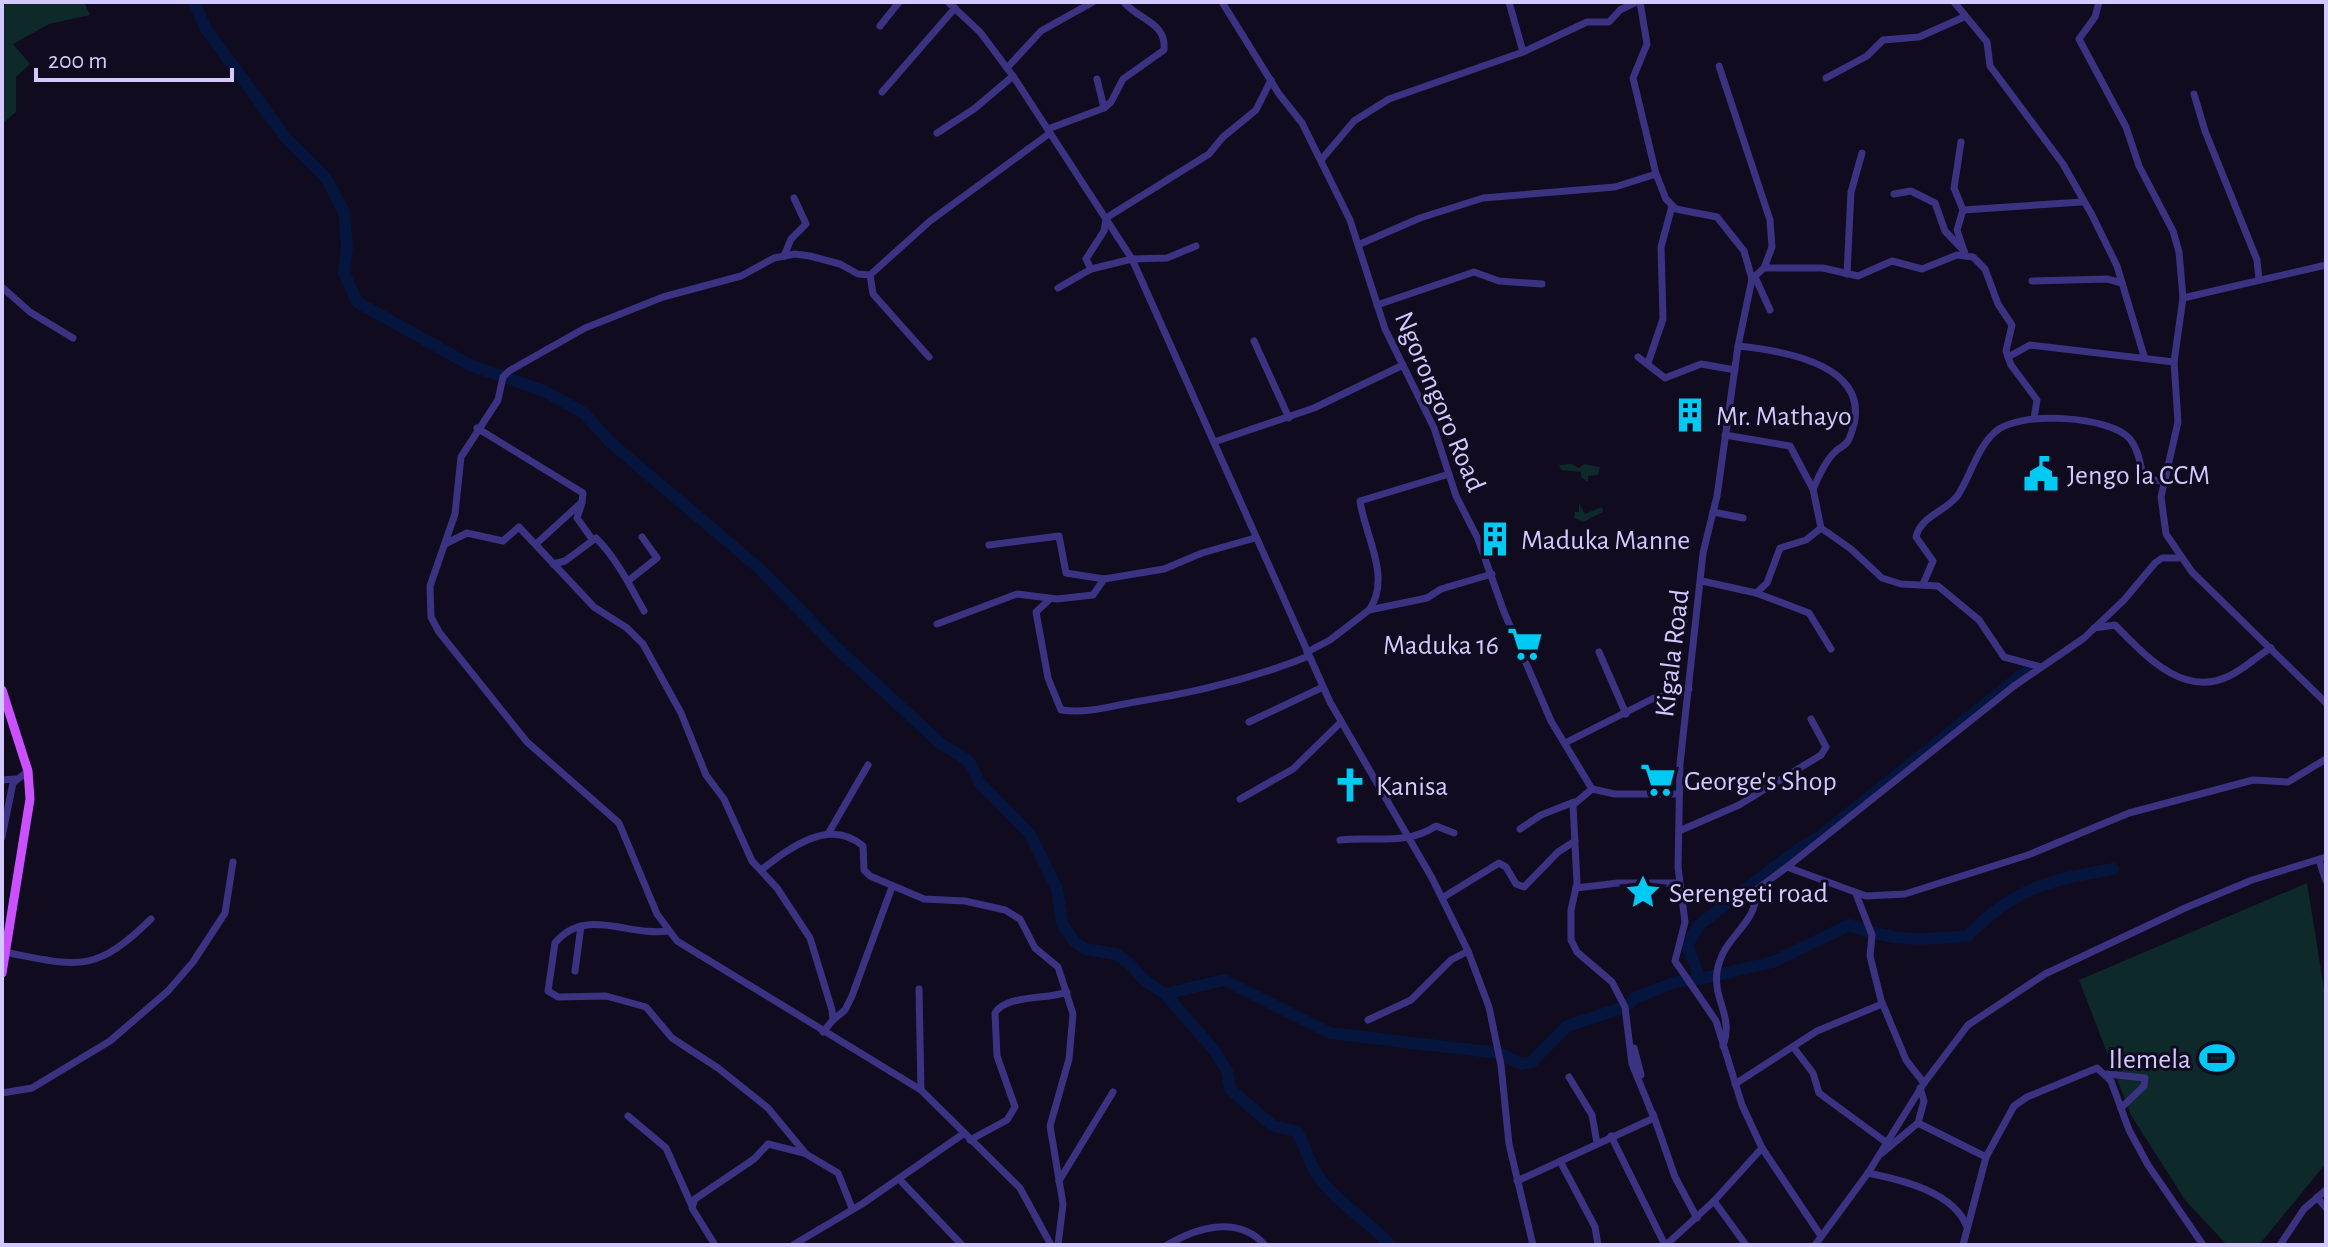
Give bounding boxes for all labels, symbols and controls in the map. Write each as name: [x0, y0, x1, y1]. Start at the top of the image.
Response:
scale bar: [36, 32, 232, 82]
text: 200 m: [48, 49, 107, 73]
street label: Ngorongoro Road: [1389, 308, 1490, 496]
building icon: Mr. Mathayo: [1671, 396, 1709, 434]
place label: Mr. Mathayo: [1716, 403, 1852, 431]
public building icon: Jengo la CCM: [2022, 455, 2060, 493]
place label: Jengo la CCM: [2067, 462, 2210, 490]
building icon: Maduka Manne: [1476, 520, 1514, 558]
place label: Maduka Manne: [1521, 527, 1690, 555]
street label: Kigala Road: [1651, 588, 1695, 719]
supermarket icon: Maduka 16: [1506, 625, 1544, 663]
place label: Maduka 16: [1383, 632, 1499, 660]
supermarket icon: George's Shop: [1639, 761, 1677, 799]
church icon: Kanisa: [1331, 766, 1369, 804]
place label: George's Shop: [1684, 768, 1837, 796]
place label: Kanisa: [1376, 773, 1448, 801]
place icon: Serengeti road: [1624, 873, 1662, 911]
place label: Serengeti road: [1669, 880, 1828, 908]
sports icon: Ilemela: [2198, 1039, 2236, 1077]
place label: Ilemela: [2109, 1046, 2191, 1074]

